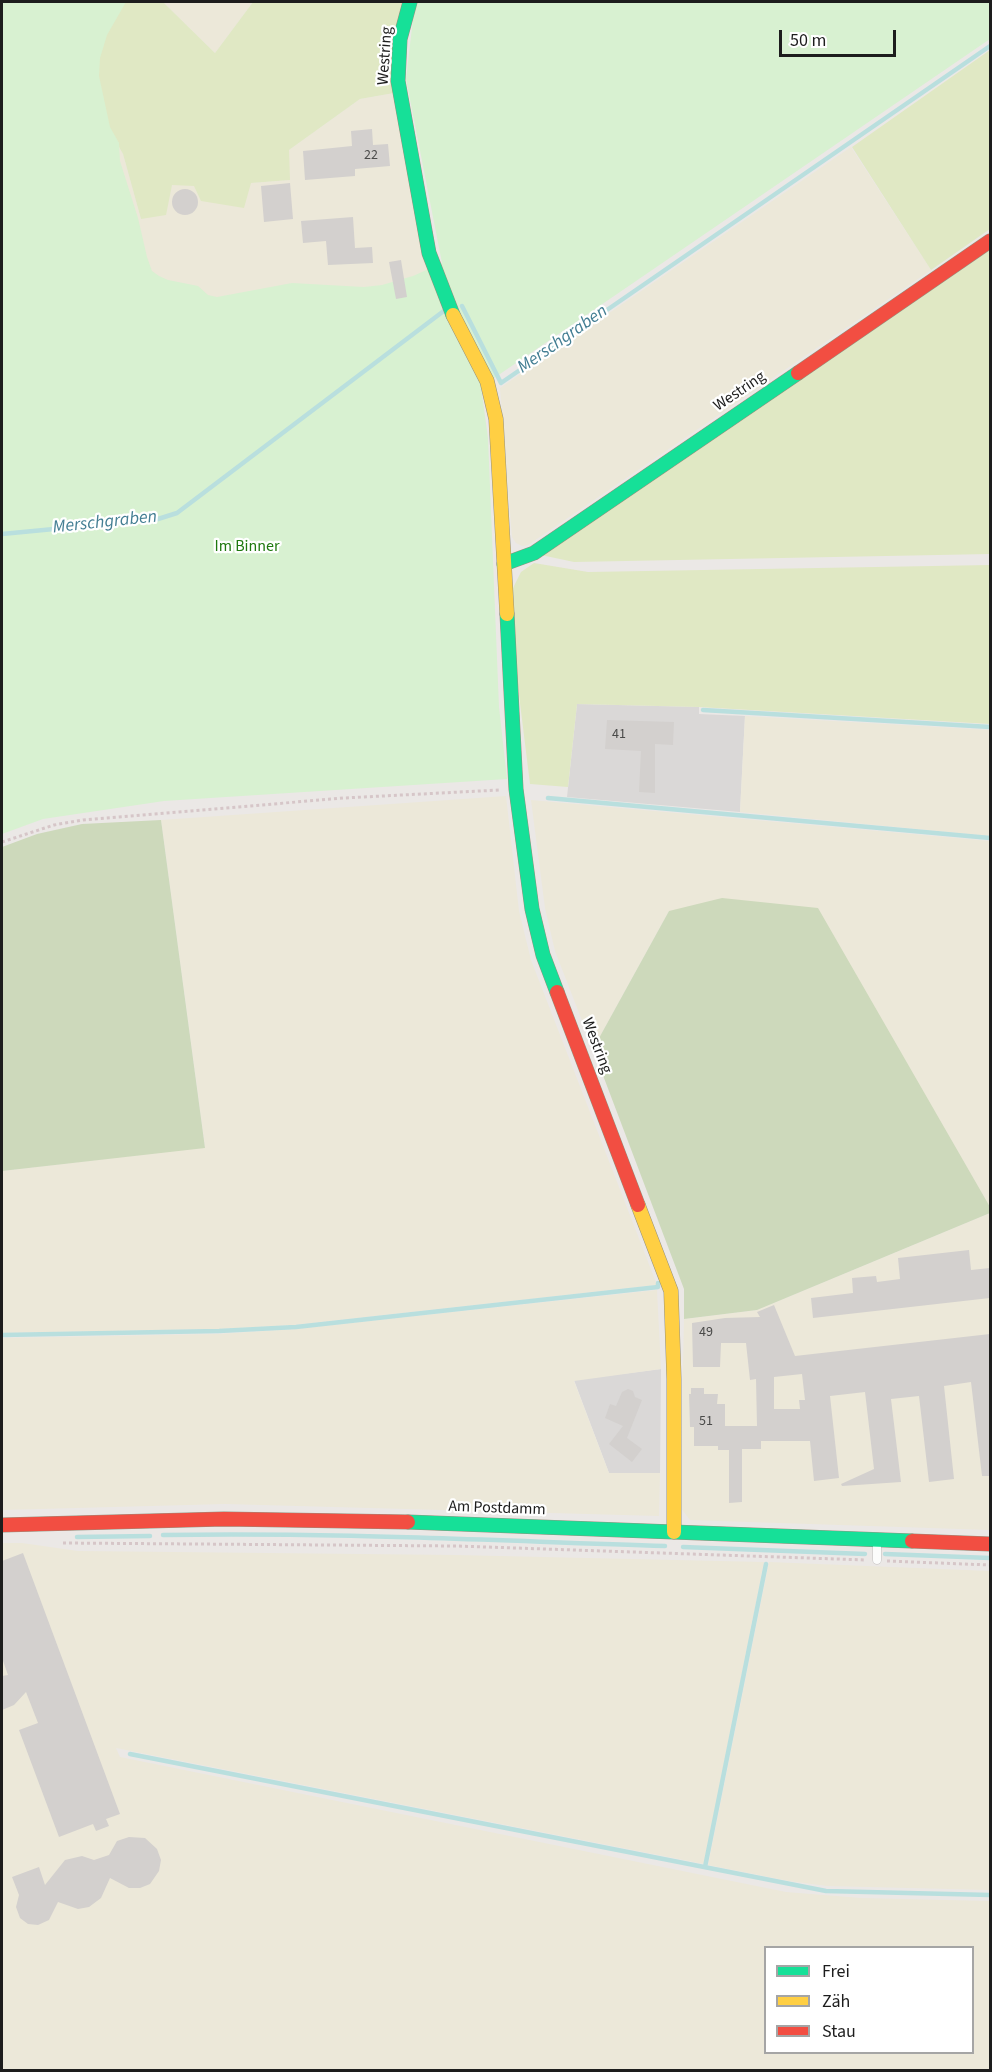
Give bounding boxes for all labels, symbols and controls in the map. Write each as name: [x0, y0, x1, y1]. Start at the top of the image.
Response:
scale bar: [782, 18, 899, 56]
street label: Westring: [374, 26, 398, 86]
text: 50 m: [790, 28, 826, 53]
house number: 22: [364, 148, 378, 164]
water label: Merschgraben: [514, 301, 612, 379]
street label: Westring: [710, 368, 770, 416]
water label: Merschgraben: [52, 507, 158, 539]
park label: Im Binner: [214, 537, 280, 557]
house number: 41: [612, 727, 626, 743]
street label: Westring: [577, 1015, 615, 1077]
house number: 49: [699, 1325, 713, 1341]
house number: 51: [699, 1414, 713, 1430]
street label: Am Postdamm: [448, 1498, 546, 1520]
legend: [764, 1946, 974, 2054]
text: Frei: [822, 1959, 850, 1984]
text: Zäh: [822, 1989, 850, 2014]
text: Stau: [822, 2019, 856, 2044]

